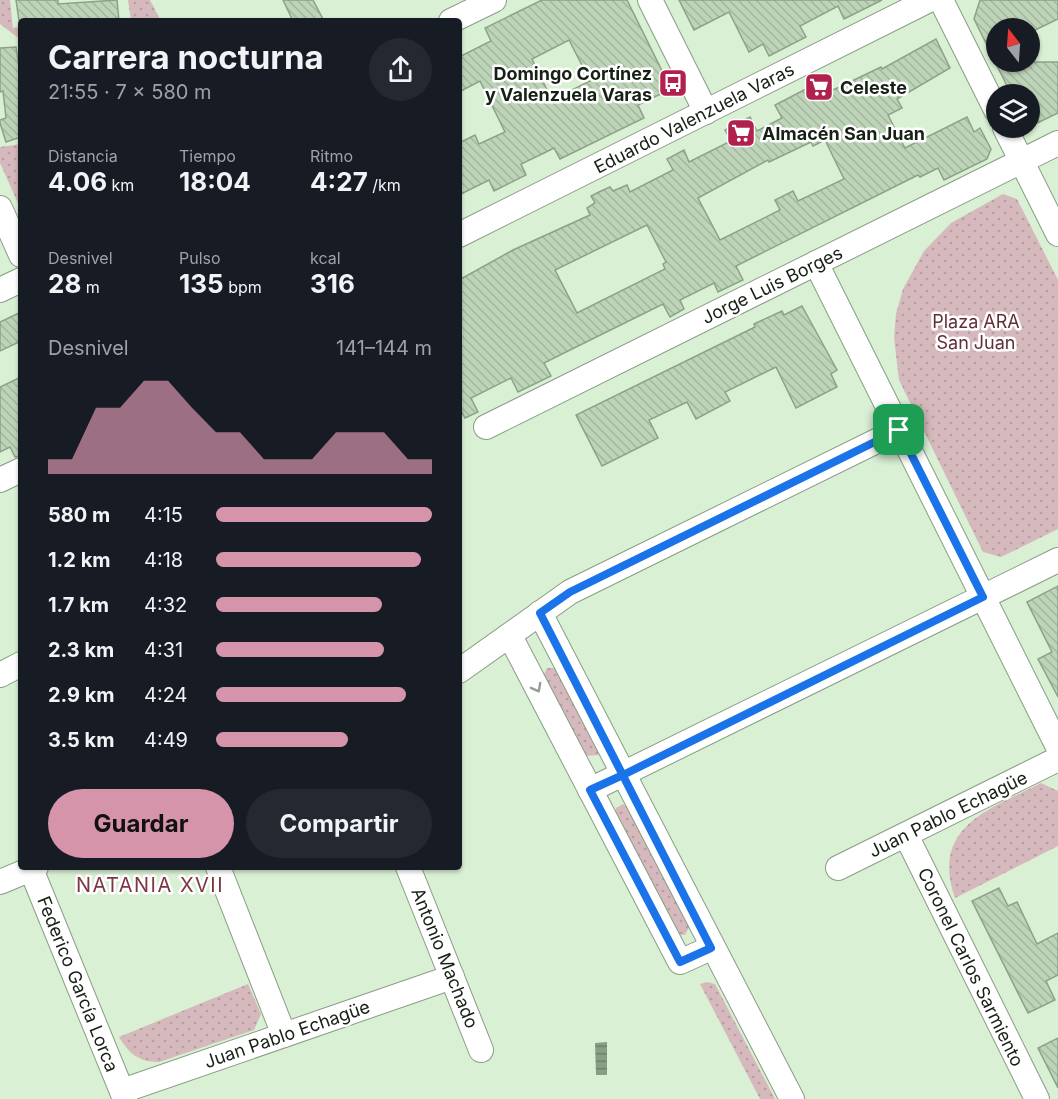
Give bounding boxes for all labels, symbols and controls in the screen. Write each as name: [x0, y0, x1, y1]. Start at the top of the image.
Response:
north arrow: [986, 18, 1040, 72]
map controls: [986, 18, 1040, 138]
text: Carrera nocturna: [48, 37, 324, 77]
button: share: [369, 38, 432, 101]
street label: Eduardo Valenzuela Varas: [590, 58, 798, 178]
place label: Domingo Cortínez y Valenzuela Varas: [485, 63, 652, 105]
bus stop icon: Domingo Cortínez y Valenzuela Varas: [657, 67, 689, 99]
supermarket icon: Celeste: [803, 71, 835, 103]
place label: Celeste: [840, 77, 907, 98]
text: 21:55 · 7 × 580 m: [48, 80, 212, 104]
button: layers: [986, 84, 1040, 138]
supermarket icon: Almacén San Juan: [725, 117, 757, 149]
place label: Almacén San Juan: [762, 123, 925, 144]
text: Distancia: [48, 146, 118, 166]
text: Tiempo: [179, 146, 236, 166]
text: Ritmo: [310, 146, 353, 166]
text: 4.06: [48, 166, 107, 197]
text: 18:04: [179, 166, 251, 197]
text: 4:27: [310, 166, 368, 197]
text: km: [107, 175, 134, 195]
text: /km: [368, 175, 401, 195]
street label: Jorge Luis Borges: [698, 242, 846, 328]
text: Desnivel: [48, 248, 113, 268]
text: Pulso: [179, 248, 221, 268]
text: kcal: [310, 248, 341, 268]
text: 28: [48, 268, 81, 299]
text: 135: [179, 268, 224, 299]
text: 316: [310, 268, 355, 299]
text: m: [81, 277, 100, 297]
text: bpm: [224, 277, 262, 297]
park label: Plaza ARA San Juan: [932, 311, 1020, 353]
text: Desnivel: [48, 336, 129, 360]
text: 141–144 m: [336, 336, 432, 360]
pin: [873, 404, 924, 455]
icon: arrive: [882, 413, 915, 446]
text: 580 m: [48, 503, 110, 527]
text: 4:15: [144, 503, 183, 527]
text: 1.2 km: [48, 548, 111, 572]
text: 4:18: [144, 548, 183, 572]
text: 1.7 km: [48, 593, 109, 617]
text: 4:32: [144, 593, 187, 617]
text: 2.3 km: [48, 638, 114, 662]
text: 4:31: [144, 638, 183, 662]
one-way arrow: [530, 681, 541, 692]
text: 2.9 km: [48, 683, 115, 707]
text: 4:24: [144, 683, 188, 707]
text: 3.5 km: [48, 728, 114, 752]
text: 4:49: [144, 728, 188, 752]
street label: Juan Pablo Echagüe: [865, 767, 1031, 861]
button: Guardar: [48, 789, 234, 858]
button: Compartir: [246, 789, 432, 858]
street label: Coronel Carlos Sarmiento: [914, 864, 1028, 1070]
district label: NATANIA XVII: [76, 873, 224, 897]
street label: Antonio Machado: [407, 885, 483, 1031]
street label: Federico García Lorca: [33, 893, 123, 1075]
street label: Juan Pablo Echagüe: [202, 996, 372, 1072]

